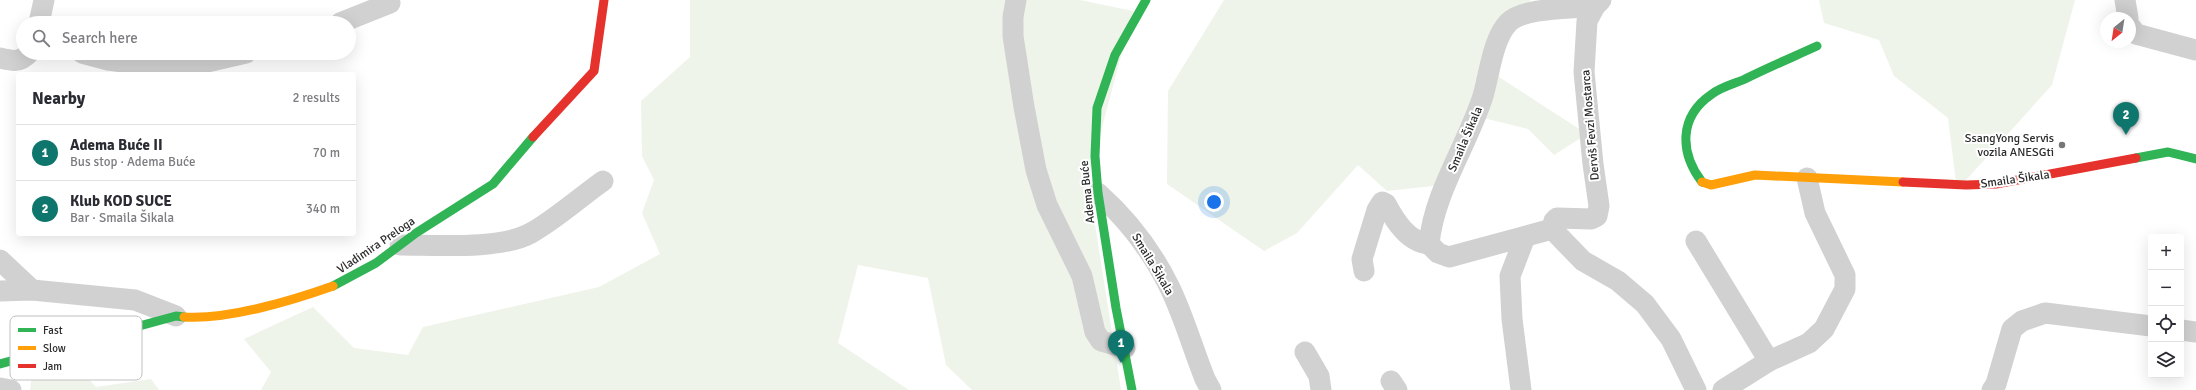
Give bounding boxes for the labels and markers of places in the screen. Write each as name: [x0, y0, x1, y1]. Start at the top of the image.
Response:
pin: 2: [2113, 102, 2139, 135]
place label: SsangYong Servis vozila ANESGti: [1965, 131, 2054, 160]
marker: SsangYong Servis vozila ANESGti: [2057, 140, 2067, 150]
pin: 1: [1108, 330, 1134, 363]

